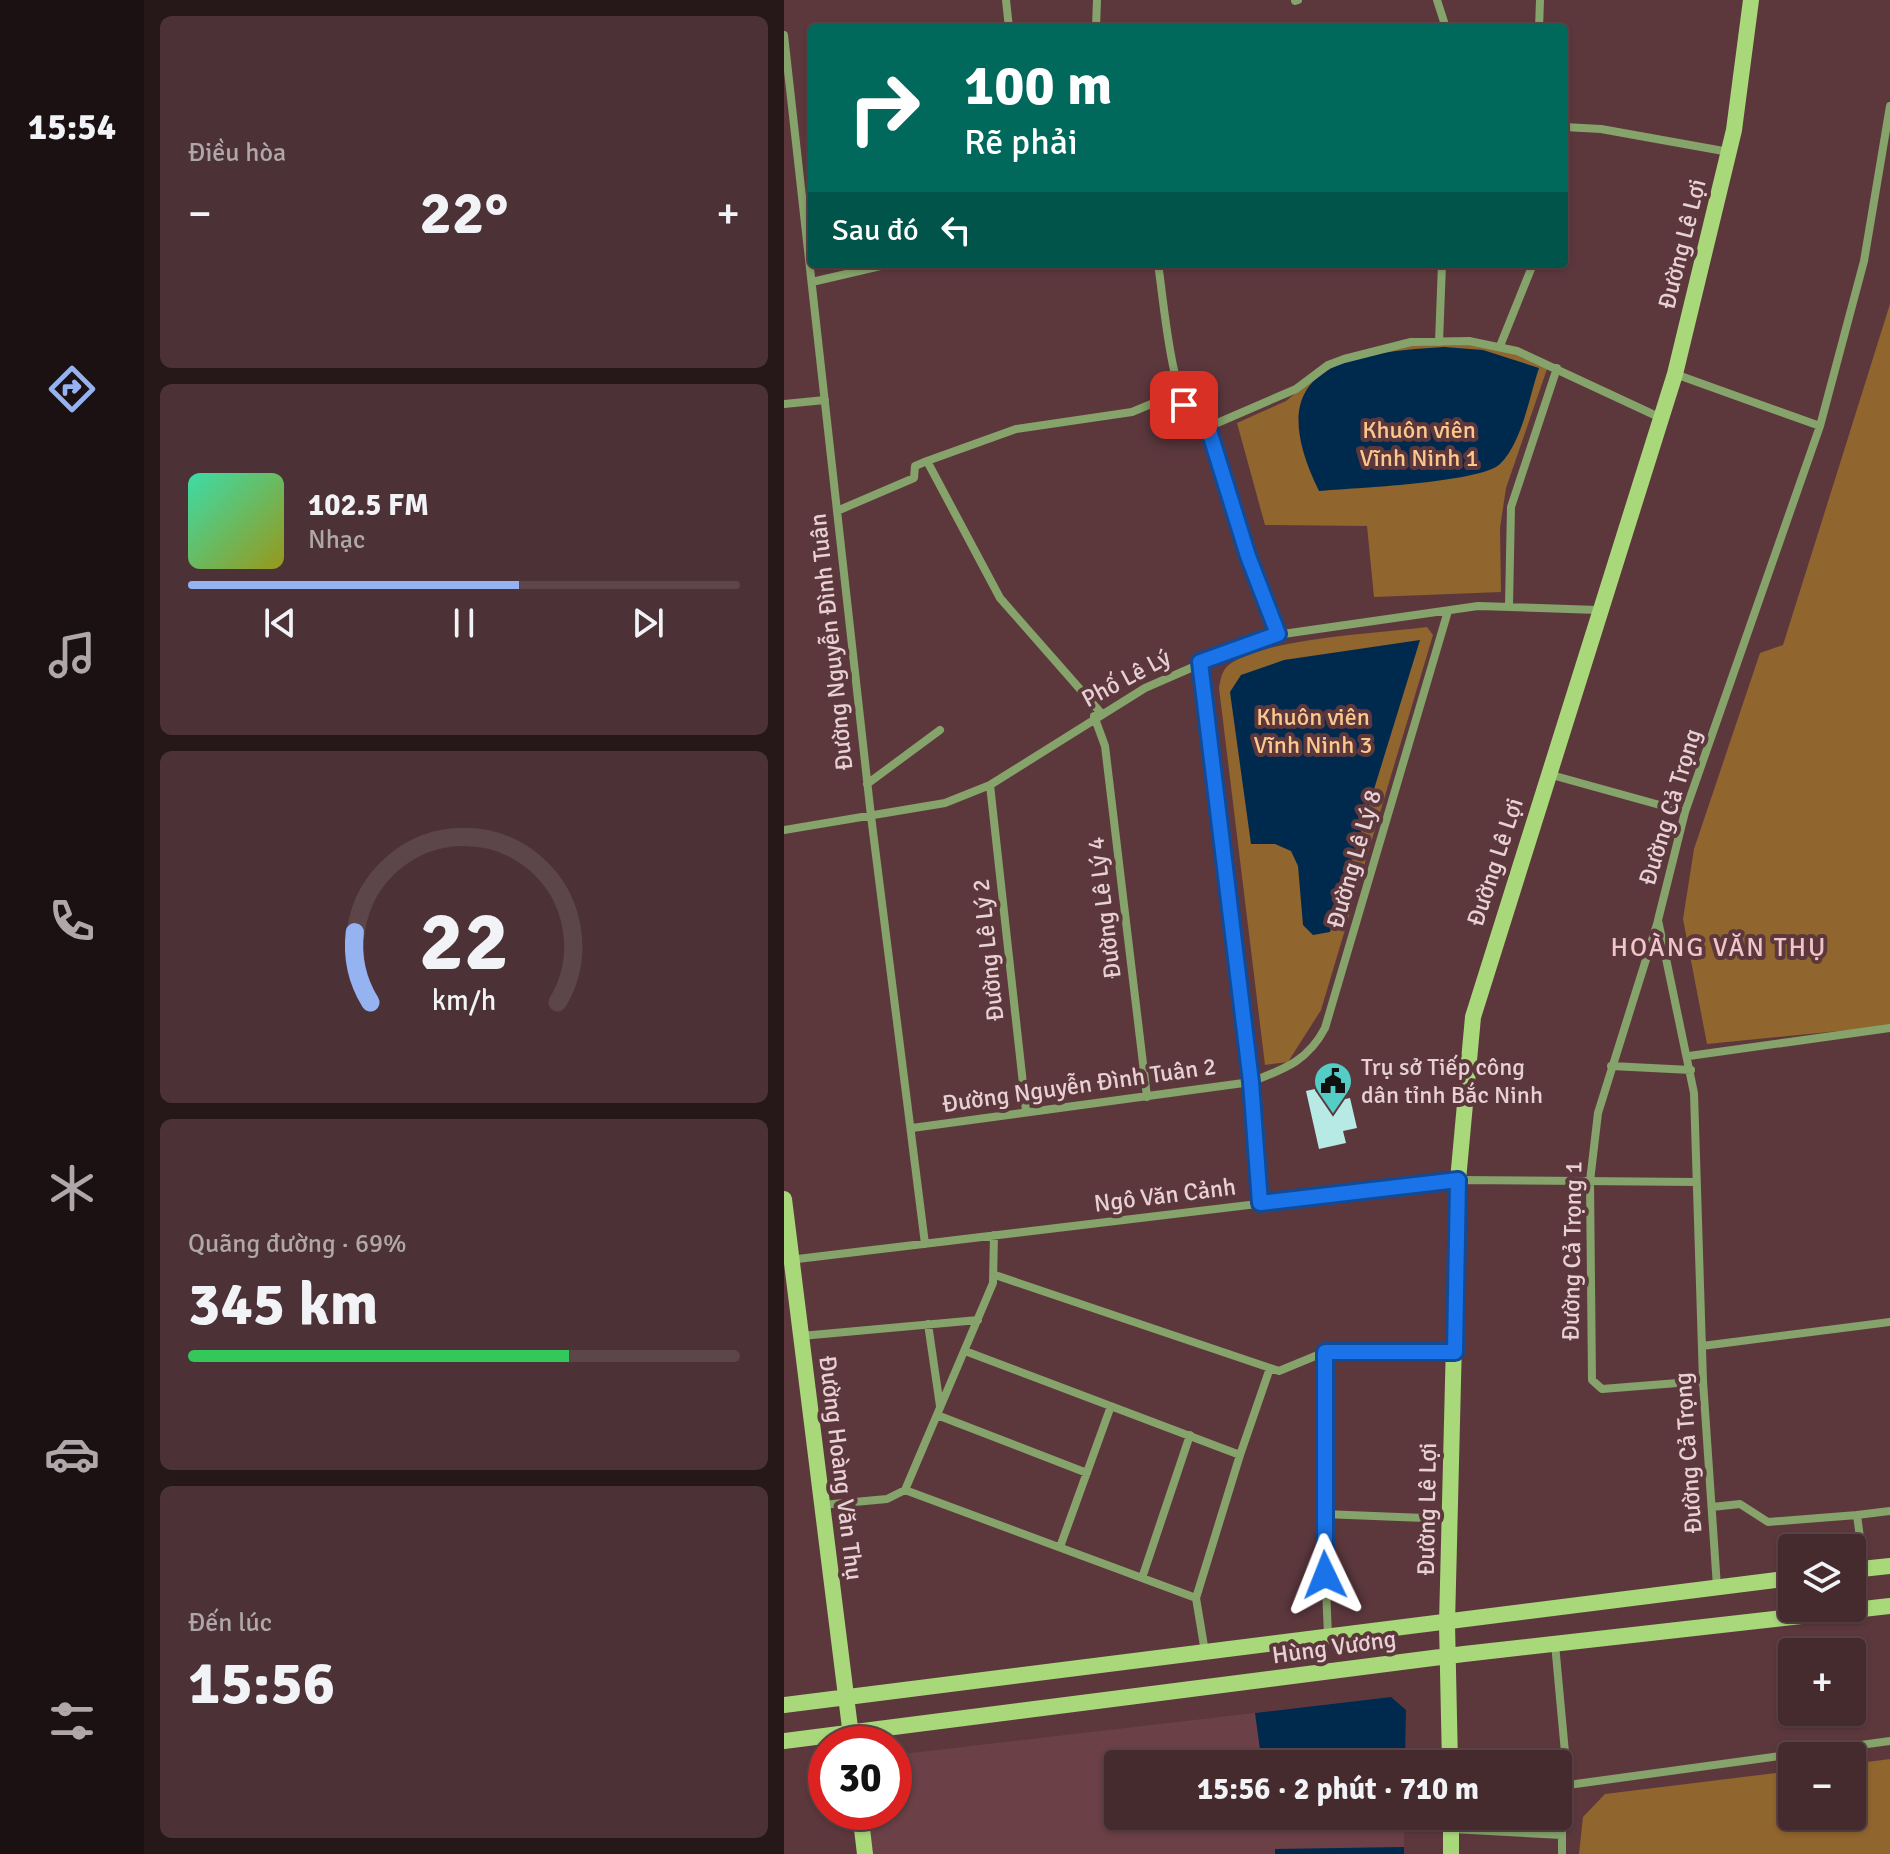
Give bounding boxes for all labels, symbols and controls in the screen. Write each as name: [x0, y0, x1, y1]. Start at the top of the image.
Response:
text: 100 m: [964, 51, 1112, 120]
icon: right: [832, 56, 936, 160]
text: 15:54: [28, 105, 116, 150]
text: Rẽ phải: [964, 120, 1078, 165]
text: Điều hòa: [188, 137, 286, 169]
street label: Đường Lê Lợi: [1651, 176, 1713, 312]
text: 22°: [420, 177, 508, 251]
text: −: [188, 187, 212, 241]
text: +: [716, 187, 740, 241]
icon: left: [934, 208, 978, 252]
text: Sau đó: [832, 212, 918, 249]
icon: directions: [44, 361, 100, 417]
pin: [1150, 371, 1218, 439]
icon: arrive: [1162, 383, 1206, 427]
park label: Khuôn viên Vĩnh Ninh 1: [1360, 415, 1478, 473]
text: 102.5 FM: [308, 487, 429, 524]
street label: Đường Nguyễn Đình Tuân: [803, 512, 859, 772]
text: Nhạc: [308, 524, 365, 556]
icon: previous: [258, 601, 302, 645]
icon: pause: [442, 601, 486, 645]
icon: next: [626, 601, 670, 645]
icon: music: [44, 627, 100, 683]
street label: Phố Lê Lý: [1076, 642, 1176, 714]
park label: Khuôn viên Vĩnh Ninh 3: [1254, 702, 1372, 760]
street label: Đường Cả Trọng: [1632, 725, 1708, 889]
street label: Đường Lê Lý 8: [1320, 786, 1388, 932]
street label: Đường Lê Lợi: [1460, 794, 1530, 930]
street label: Đường Lê Lý 4: [1080, 835, 1128, 981]
street label: Đường Lê Lý 2: [966, 877, 1010, 1023]
text: 22: [419, 891, 509, 993]
icon: phone: [44, 893, 100, 949]
district label: HOÀNG VĂN THỤ: [1611, 932, 1827, 964]
text: km/h: [432, 983, 496, 1018]
street label: Đường Nguyễn Đình Tuân 2: [940, 1051, 1218, 1119]
place label: Trụ sở Tiếp công dân tỉnh Bắc Ninh: [1361, 1052, 1543, 1110]
public building icon: Trụ sở Tiếp công dân tỉnh Bắc Ninh: [1312, 1060, 1354, 1115]
icon: climate: [44, 1160, 100, 1216]
street label: Đường Cả Trọng 1: [1555, 1161, 1589, 1341]
street label: Ngô Văn Cảnh: [1092, 1171, 1238, 1219]
text: Quãng đường · 69%: [188, 1228, 407, 1260]
text: 345 km: [188, 1268, 378, 1342]
street label: Đường Hoàng Văn Thụ: [812, 1354, 870, 1582]
street label: Đường Cả Trọng: [1667, 1371, 1709, 1535]
icon: car: [44, 1426, 100, 1482]
street label: Đường Lê Lợi: [1411, 1442, 1443, 1576]
position arrow: [1283, 1533, 1367, 1617]
map controls: [1778, 1534, 1866, 1830]
button: layers: [1778, 1534, 1866, 1622]
text: Đến lúc: [188, 1607, 272, 1639]
street label: Hùng Vương: [1270, 1623, 1398, 1671]
button: +: [1778, 1638, 1866, 1726]
text: 15:56: [188, 1647, 335, 1721]
icon: filters: [44, 1693, 100, 1749]
speed limit sign: 30: [808, 1726, 912, 1830]
button: −: [1778, 1742, 1866, 1830]
text: 15:56 · 2 phút · 710 m: [1197, 1771, 1479, 1808]

